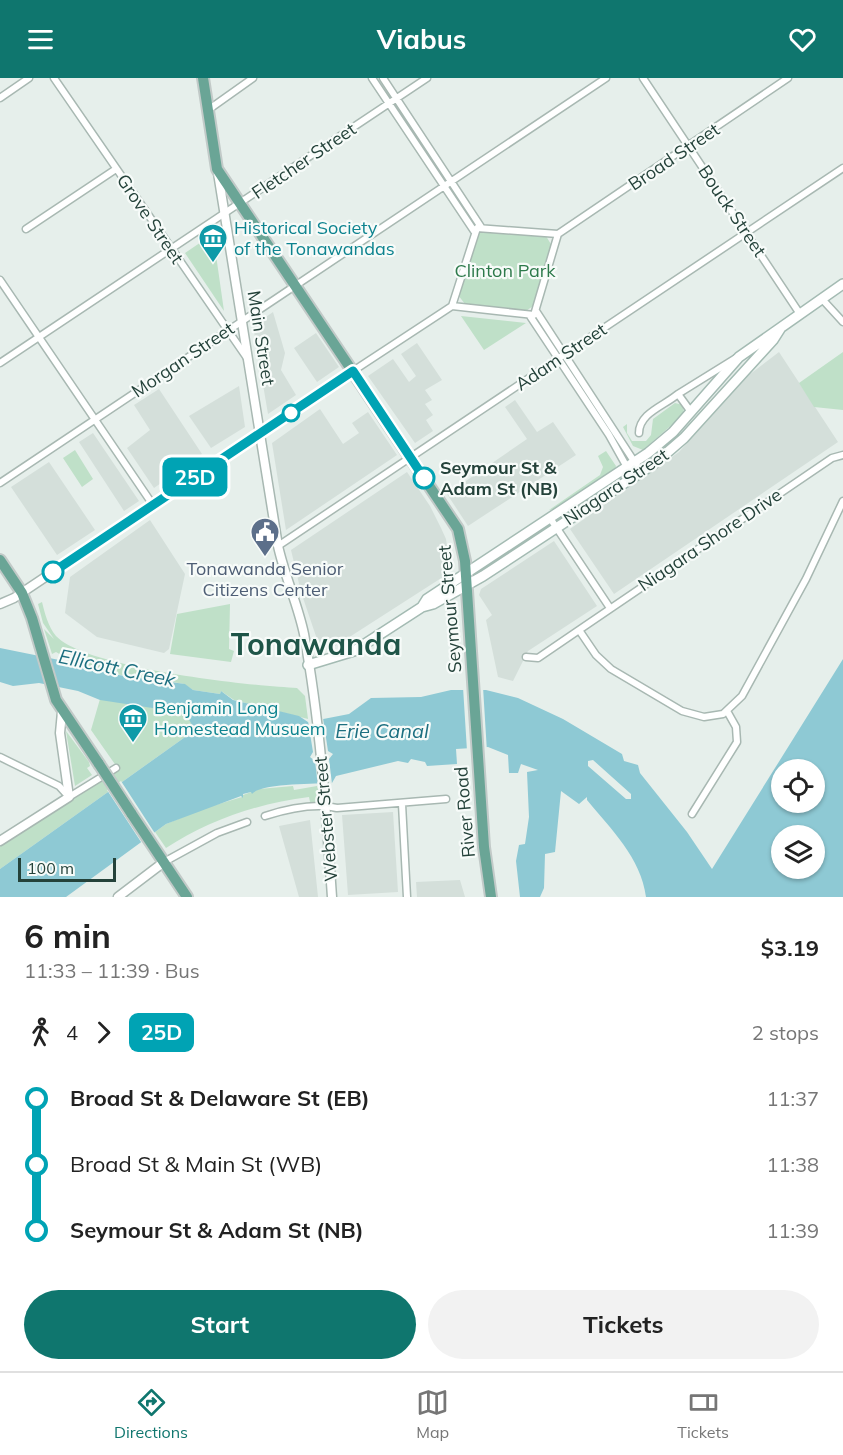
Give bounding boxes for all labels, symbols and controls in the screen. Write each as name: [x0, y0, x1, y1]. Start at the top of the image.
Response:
text: Viabus: [377, 22, 466, 56]
icon: menu: [24, 23, 57, 56]
icon: heart: [786, 23, 819, 56]
street label: Fletcher Street: [247, 117, 360, 204]
street label: Broad Street: [624, 118, 724, 195]
street label: Bouck Street: [693, 161, 771, 261]
street label: Grove Street: [112, 169, 189, 268]
place label: Historical Society of the Tonawandas: [234, 216, 395, 260]
museum icon: Historical Society of the Tonawandas: [197, 222, 229, 264]
park label: Clinton Park: [454, 259, 556, 282]
street label: Main Street: [243, 289, 280, 387]
street label: Morgan Street: [127, 317, 238, 402]
street label: Adam Street: [511, 318, 611, 395]
unlabelled marker: [282, 404, 300, 422]
street label: Niagara Street: [559, 443, 673, 530]
place label: Seymour St & Adam St (NB): [440, 456, 559, 500]
line badge: 25D: [160, 458, 230, 496]
text: 25D: [174, 464, 216, 490]
marker: Seymour St & Adam St (NB): [413, 467, 435, 489]
street label: Niagara Shore Drive: [633, 483, 786, 596]
public building icon: Tonawanda Senior Citizens Center: [249, 516, 281, 558]
street label: Seymour Street: [432, 544, 467, 674]
place label: Tonawanda Senior Citizens Center: [187, 557, 344, 601]
unlabelled marker: [42, 561, 64, 583]
district label: Tonawanda: [231, 625, 401, 663]
water label: Ellicott Creek: [56, 643, 179, 692]
place label: Benjamin Long Homestead Musuem: [154, 696, 326, 740]
museum icon: Benjamin Long Homestead Musuem: [117, 702, 149, 744]
water label: Erie Canal: [335, 718, 429, 743]
street label: Webster Street: [309, 756, 342, 883]
map controls: [771, 759, 825, 879]
button: locate: [771, 759, 825, 813]
street label: River Road: [449, 766, 480, 859]
button: layers: [771, 825, 825, 879]
scale bar: [18, 855, 116, 882]
text: 100 m: [27, 858, 74, 878]
text: 6 min: [24, 915, 111, 956]
text: $3.19: [761, 934, 819, 962]
text: 11:33 – 11:39 · Bus: [24, 958, 200, 983]
icon: walk: [24, 1016, 57, 1049]
icon: forward: [87, 1016, 120, 1049]
text: 25D: [141, 1019, 182, 1045]
text: 4: [66, 1020, 78, 1045]
text: 2 stops: [752, 1020, 819, 1045]
text: Broad St & Delaware St (EB): [70, 1084, 369, 1112]
text: 11:37: [766, 1086, 819, 1111]
text: Broad St & Main St (WB): [70, 1150, 322, 1178]
text: 11:38: [766, 1152, 819, 1177]
text: Seymour St & Adam St (NB): [70, 1216, 364, 1244]
text: 11:39: [766, 1218, 819, 1243]
button: Start: [24, 1290, 416, 1359]
button: Tickets: [428, 1290, 819, 1359]
tab: Directions: [114, 1386, 188, 1442]
tab: Map: [416, 1386, 449, 1442]
tab: Tickets: [677, 1386, 729, 1442]

